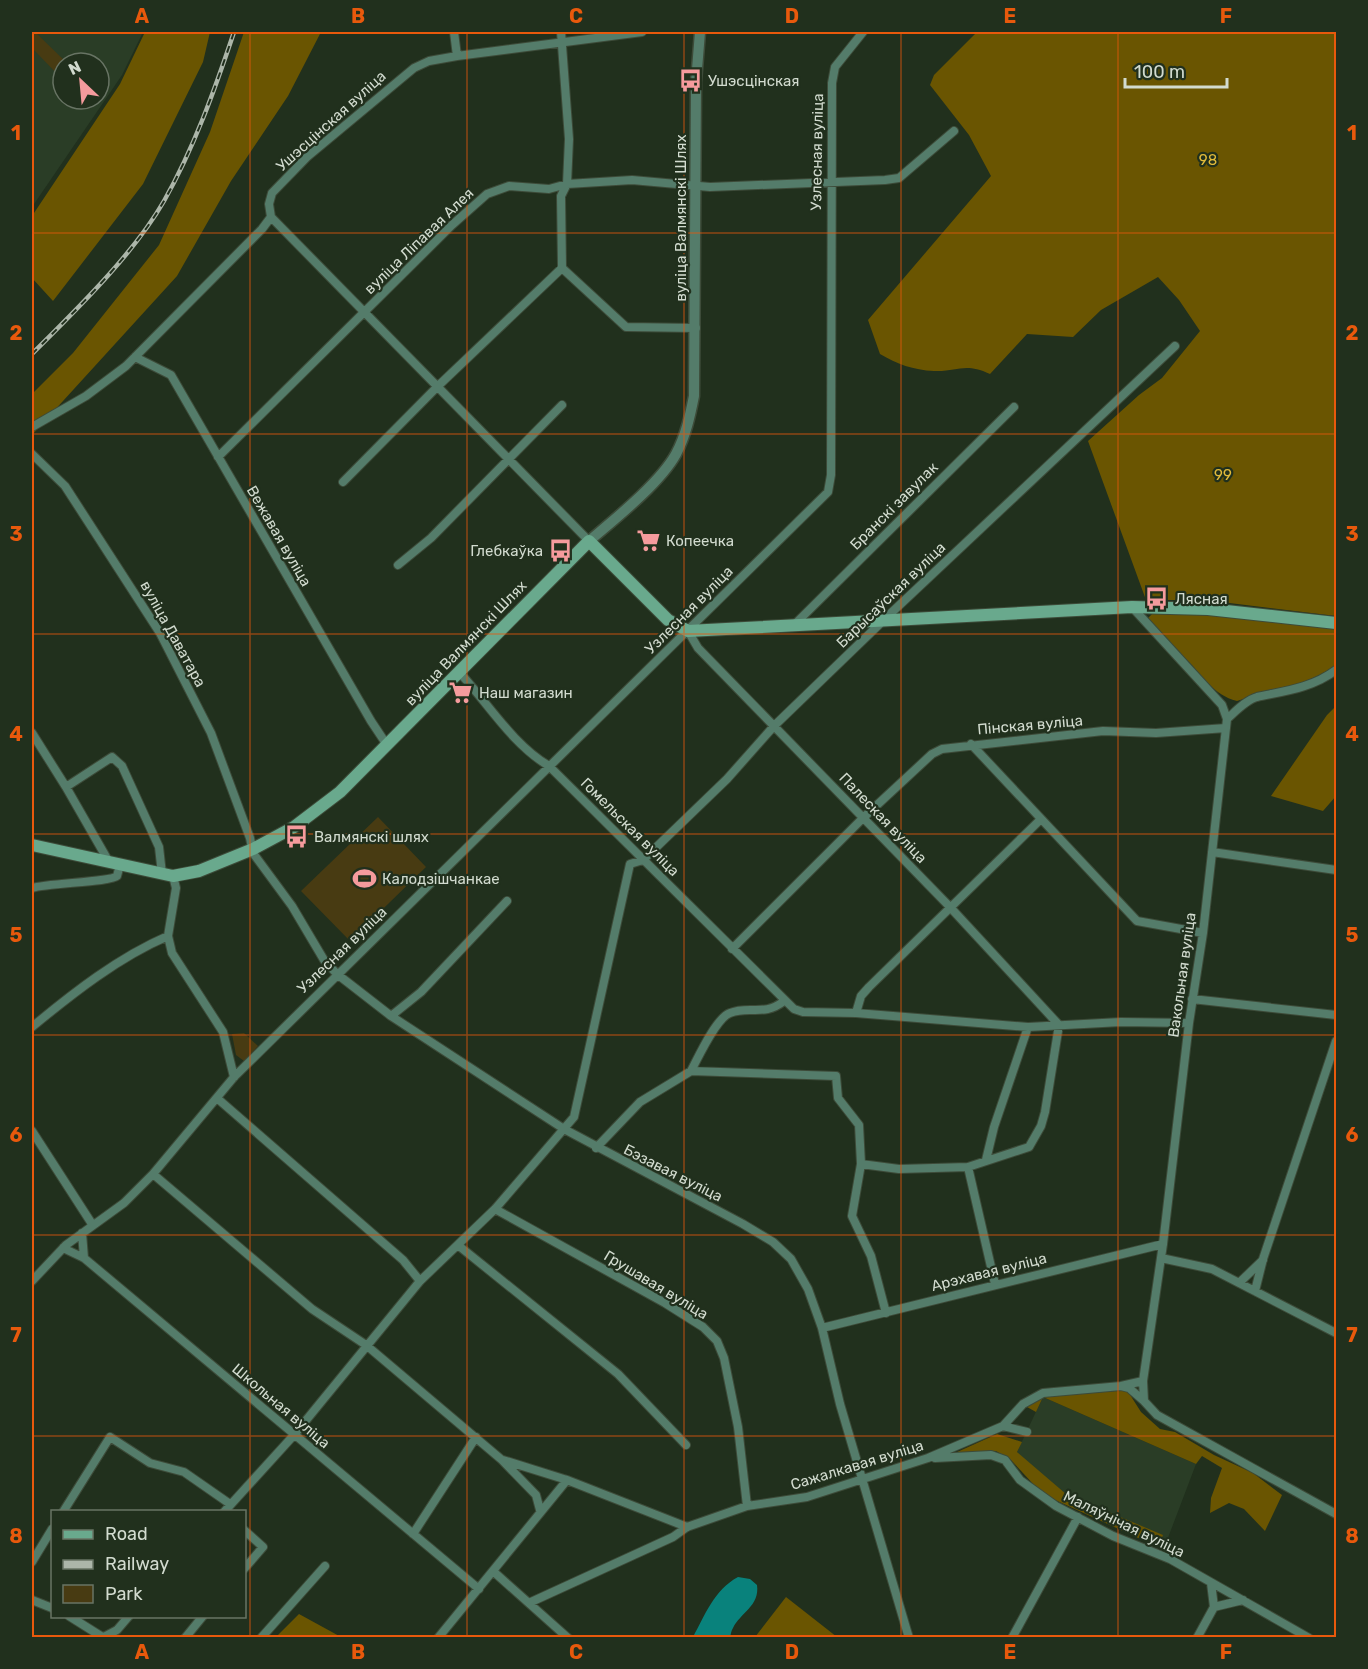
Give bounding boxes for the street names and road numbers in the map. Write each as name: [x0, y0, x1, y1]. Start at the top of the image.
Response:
street label: Ушэсцінская вуліца: [273, 67, 389, 175]
street label: Узлесная вуліца: [807, 93, 827, 211]
street label: вуліца Валмянскі Шлях: [672, 134, 690, 302]
street label: вуліца Ліпавая Алея: [361, 184, 477, 298]
street label: Бранскі завулак: [846, 458, 942, 554]
street label: Вежавая вуліца: [243, 482, 315, 590]
street label: Барысаўская вуліца: [833, 538, 949, 652]
street label: Узлесная вуліца: [641, 562, 737, 658]
street label: вуліца Валмянскі Шлях: [401, 577, 531, 709]
street label: вуліца Даватара: [136, 578, 210, 690]
street label: Пінская вуліца: [976, 711, 1084, 739]
street label: Палеская вуліца: [835, 769, 931, 867]
street label: Гомельская вуліца: [577, 774, 683, 880]
street label: Узлесная вуліца: [294, 903, 390, 997]
street label: Вакольная вуліца: [1164, 911, 1200, 1039]
street label: Бэзавая вуліца: [621, 1140, 725, 1206]
street label: Грушавая вуліца: [601, 1247, 711, 1323]
street label: Арэхавая вуліца: [929, 1249, 1049, 1295]
street label: Школьная вуліца: [228, 1360, 334, 1452]
street label: Сажалкавая вуліца: [788, 1436, 926, 1494]
street label: Маляўнічая вуліца: [1061, 1487, 1187, 1561]

